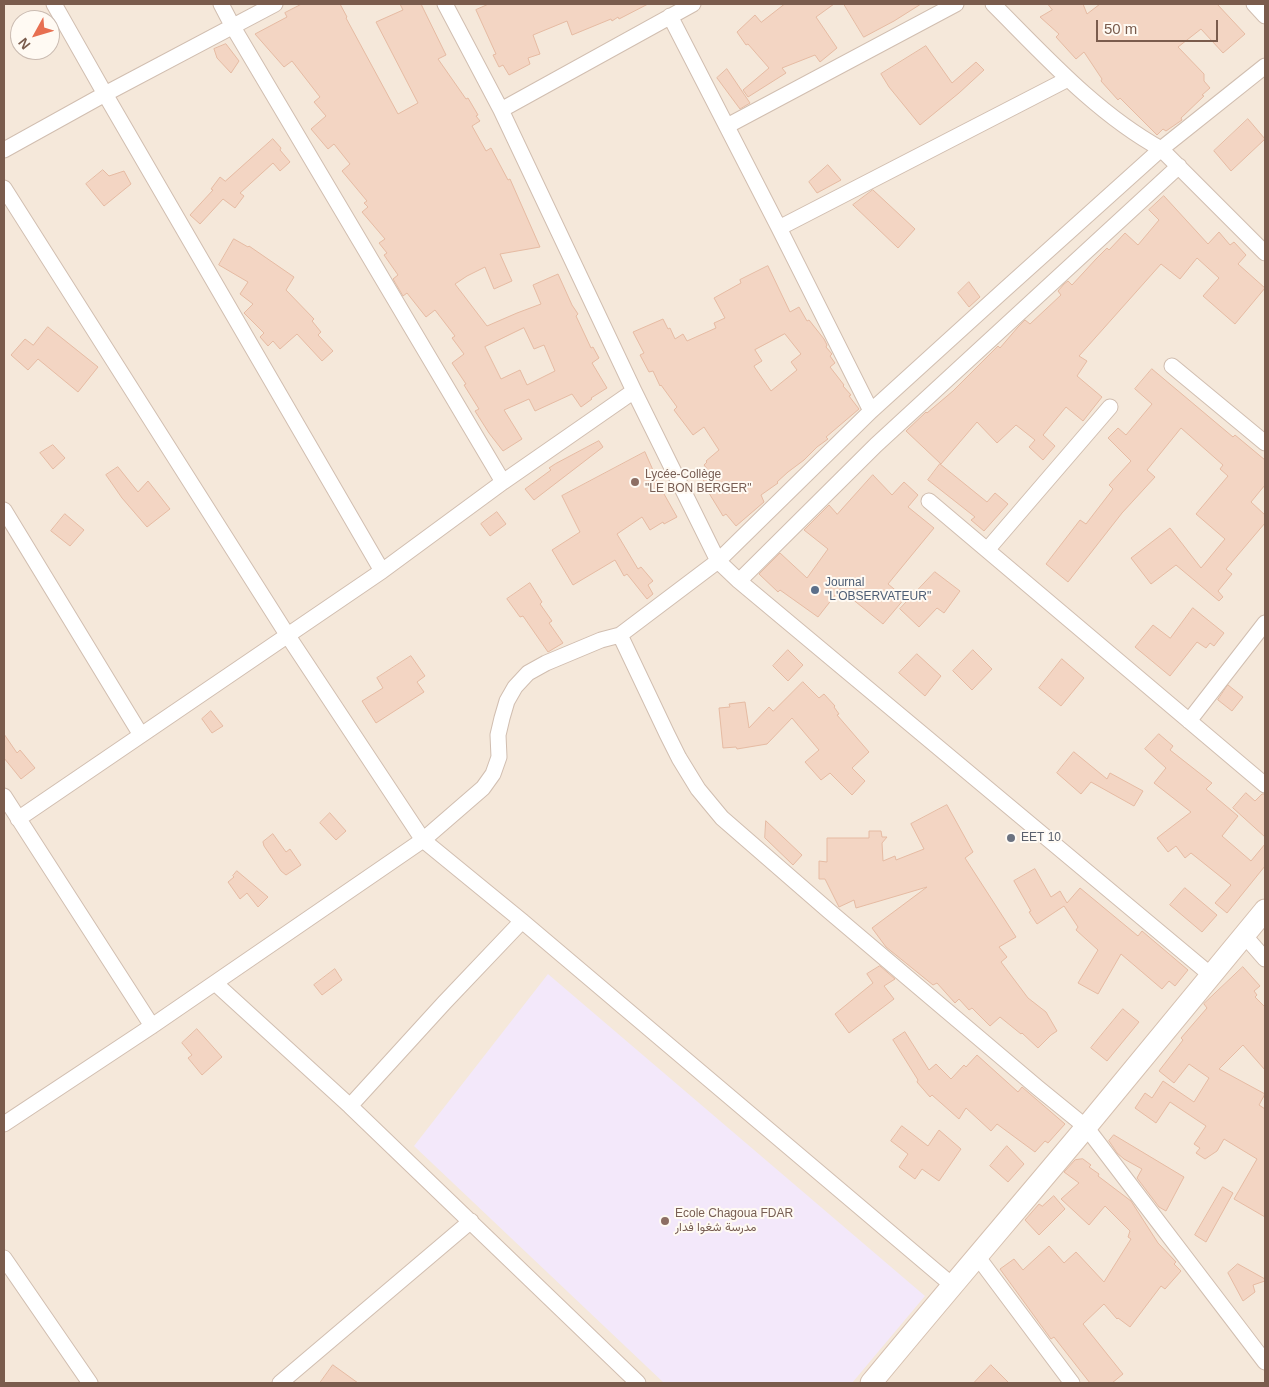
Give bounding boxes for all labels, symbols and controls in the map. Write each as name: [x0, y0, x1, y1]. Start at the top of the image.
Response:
north arrow: [10, 10, 60, 60]
scale bar: [1099, 10, 1222, 42]
text: 50 m: [1104, 20, 1137, 37]
text: N: [15, 35, 34, 53]
place label: Lycée-Collège "LE BON BERGER": [645, 468, 752, 496]
marker: Lycée-Collège "LE BON BERGER": [629, 476, 641, 488]
place label: Journal "L'OBSERVATEUR": [825, 576, 931, 604]
marker: Journal "L'OBSERVATEUR": [809, 584, 821, 596]
place label: EET 10: [1021, 831, 1061, 845]
marker: EET 10: [1005, 832, 1017, 844]
place label: Ecole Chagoua FDAR مدرسة شغوا فدار: [675, 1207, 793, 1235]
marker: Ecole Chagoua FDAR مدرسة شغوا فدار: [659, 1215, 671, 1227]

